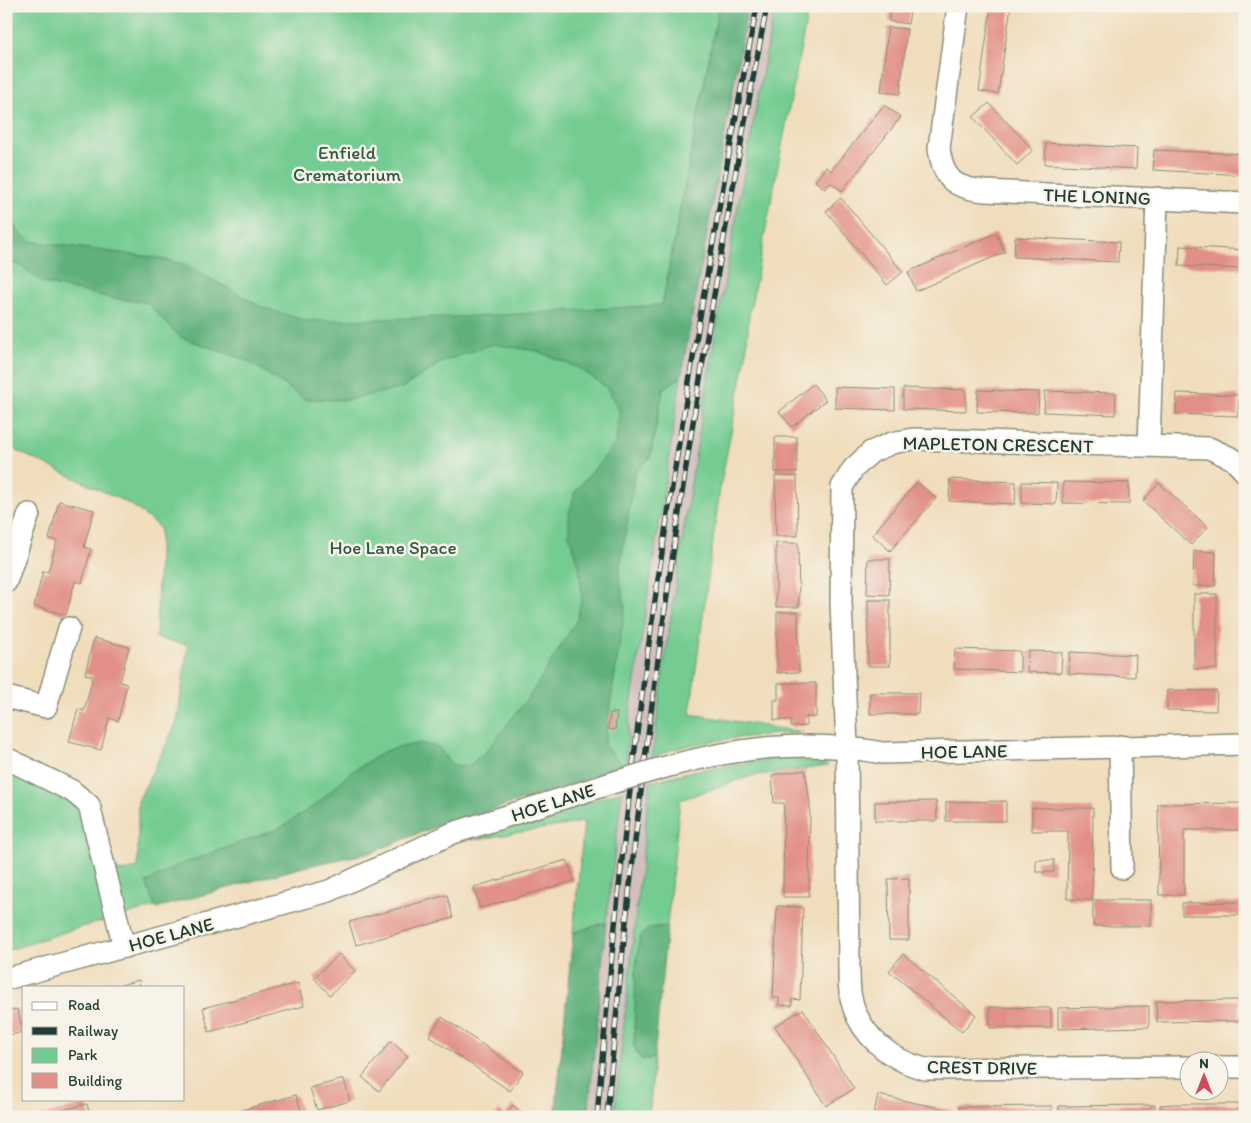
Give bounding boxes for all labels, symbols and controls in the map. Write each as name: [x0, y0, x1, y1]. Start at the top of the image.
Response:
park label: Enfield Crematorium: [293, 141, 402, 186]
street label: THE LONING: [1043, 183, 1151, 210]
street label: MAPLETON CRESCENT: [902, 431, 1094, 458]
park label: Hoe Lane Space: [329, 536, 457, 559]
street label: HOE LANE: [920, 739, 1008, 764]
street label: HOE LANE: [508, 778, 598, 827]
street label: HOE LANE: [126, 912, 216, 957]
legend: [22, 986, 185, 1100]
text: Road: [68, 996, 101, 1014]
text: Railway: [68, 1022, 118, 1040]
text: Park: [68, 1046, 98, 1064]
north arrow: [1178, 1050, 1228, 1100]
street label: CREST DRIVE: [927, 1055, 1037, 1080]
text: N: [1199, 1055, 1209, 1072]
text: Building: [68, 1072, 122, 1090]

